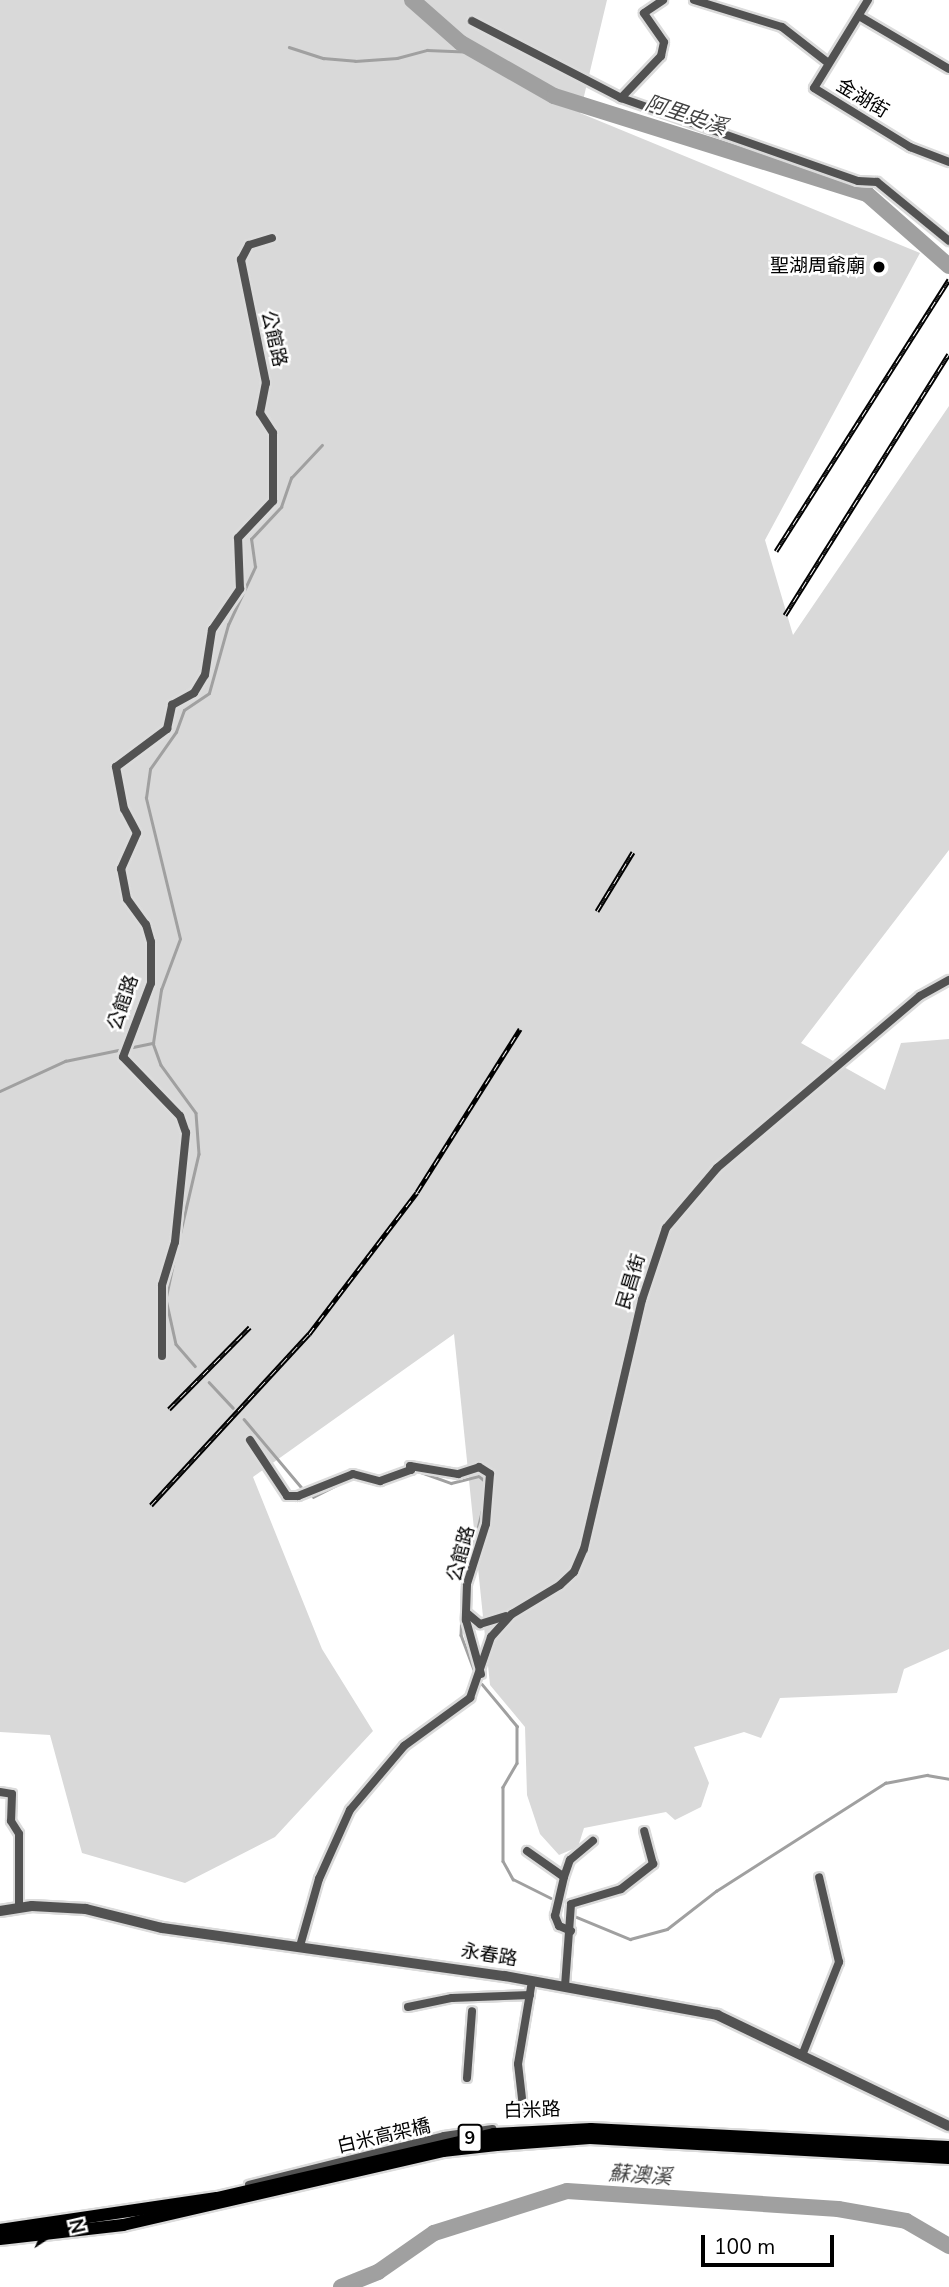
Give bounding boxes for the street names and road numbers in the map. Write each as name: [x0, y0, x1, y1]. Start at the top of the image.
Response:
street label: 金湖街: [832, 75, 892, 123]
street label: 公館路: [255, 309, 291, 369]
street label: 公館路: [104, 972, 144, 1034]
street label: 民昌街: [613, 1251, 651, 1313]
street label: 公館路: [444, 1524, 480, 1584]
street label: 永春路: [459, 1940, 519, 1972]
street label: 白米路: [503, 2099, 561, 2123]
street label: 白米高架橋: [335, 2115, 433, 2159]
road number: 9: [456, 2124, 484, 2152]

